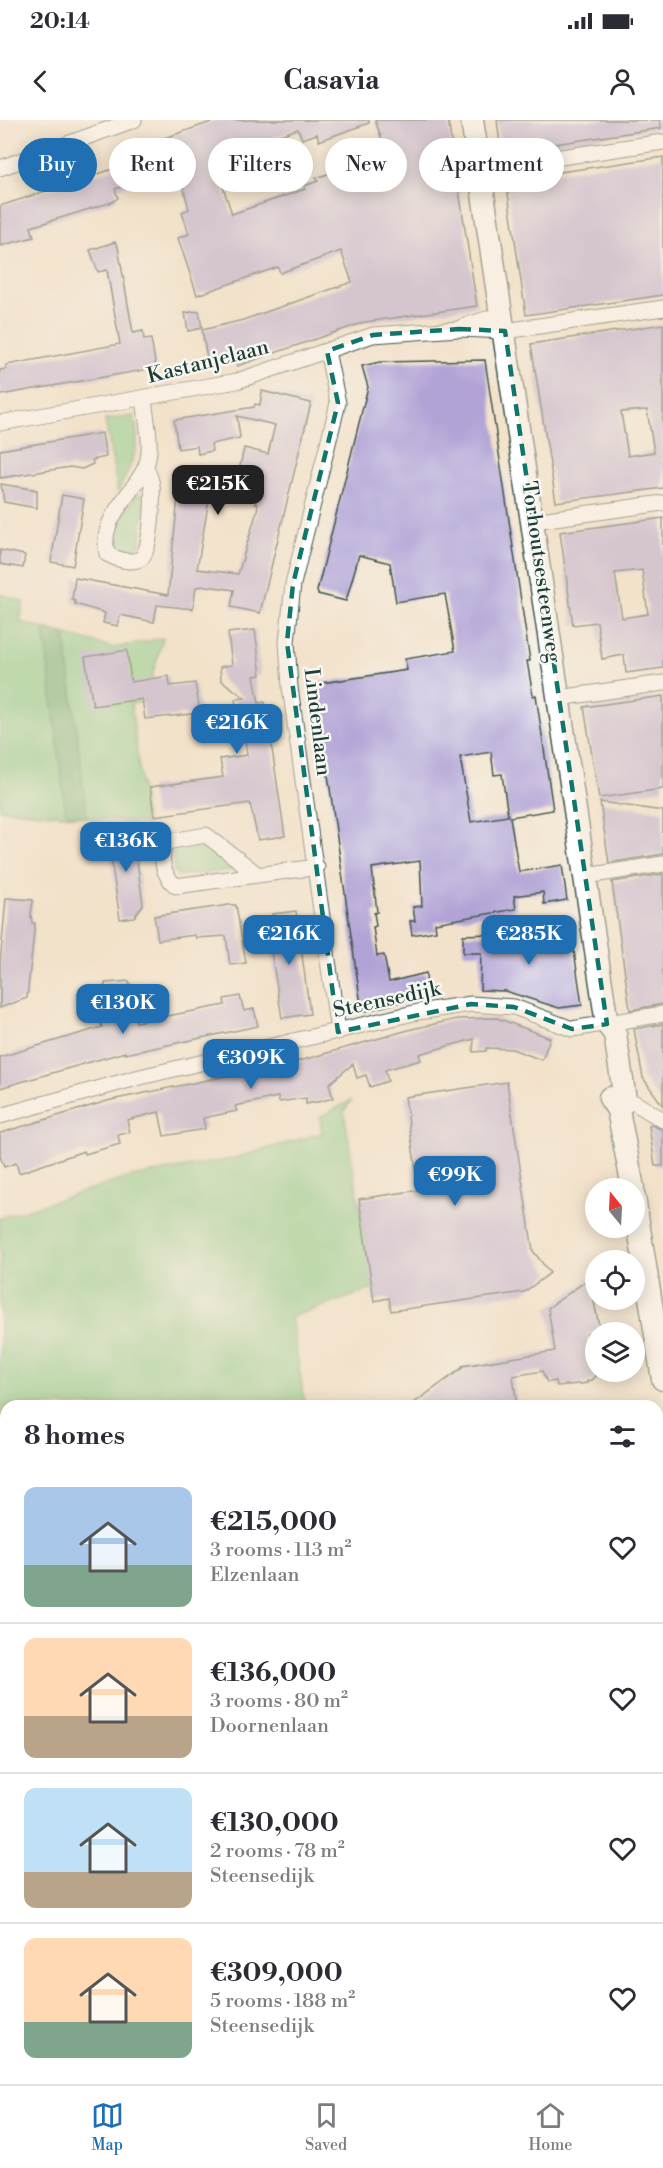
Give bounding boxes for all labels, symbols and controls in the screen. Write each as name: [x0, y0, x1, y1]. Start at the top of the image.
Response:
text: 20:14: [30, 8, 90, 35]
text: Casavia: [283, 64, 380, 98]
icon: back: [24, 65, 57, 98]
icon: person: [606, 65, 639, 98]
chip: Buy: [18, 138, 97, 192]
chip: Rent: [109, 138, 196, 192]
chip: Filters: [208, 138, 313, 192]
chip: New: [325, 138, 407, 192]
chip: Apartment: [419, 138, 564, 192]
street label: Kastanjelaan: [144, 334, 272, 390]
pin: €215K: [176, 465, 260, 516]
text: €215K: [186, 472, 250, 497]
street label: Torhoutsesteenweg: [515, 480, 567, 665]
street label: Lindenlaan: [297, 667, 337, 778]
pin: €216K: [195, 704, 279, 755]
text: €216K: [205, 711, 269, 736]
pin: €136K: [84, 822, 168, 873]
text: €136K: [94, 829, 158, 854]
pin: €216K: [247, 915, 331, 966]
pin: €285K: [487, 915, 571, 966]
text: €216K: [257, 922, 321, 947]
text: €285K: [496, 922, 562, 947]
street label: Steensedijk: [331, 976, 444, 1024]
pin: €130K: [81, 984, 165, 1035]
text: €130K: [90, 991, 156, 1016]
pin: €309K: [209, 1039, 293, 1090]
text: €309K: [217, 1046, 285, 1071]
pin: €99K: [419, 1156, 491, 1207]
text: €99K: [428, 1163, 482, 1188]
north arrow: [585, 1178, 645, 1238]
map controls: [585, 1178, 645, 1382]
button: locate: [585, 1250, 645, 1310]
button: layers: [585, 1322, 645, 1382]
text: 8 homes: [24, 1420, 125, 1452]
icon: filters: [606, 1420, 639, 1453]
text: €215,000: [210, 1506, 337, 1538]
icon: home: [72, 1511, 144, 1583]
icon: heart: [606, 1531, 639, 1564]
text: 3 rooms · 113 m²: [210, 1538, 351, 1563]
text: Elzenlaan: [210, 1563, 299, 1588]
text: €136,000: [210, 1657, 336, 1689]
icon: home: [72, 1662, 144, 1734]
icon: heart: [606, 1682, 639, 1715]
text: 3 rooms · 80 m²: [210, 1689, 348, 1714]
text: Doornenlaan: [210, 1714, 329, 1739]
text: €130,000: [210, 1807, 339, 1839]
icon: home: [72, 1812, 144, 1884]
icon: heart: [606, 1832, 639, 1865]
text: 2 rooms · 78 m²: [210, 1839, 345, 1864]
text: Steensedijk: [210, 1864, 314, 1889]
text: €309,000: [210, 1957, 343, 1989]
icon: home: [72, 1962, 144, 2034]
icon: heart: [606, 1982, 639, 2015]
text: 5 rooms · 188 m²: [210, 1989, 355, 2014]
text: Steensedijk: [210, 2014, 314, 2039]
tab: Map: [91, 2099, 124, 2155]
tab: Saved: [305, 2099, 347, 2155]
tab: Home: [528, 2099, 572, 2155]

